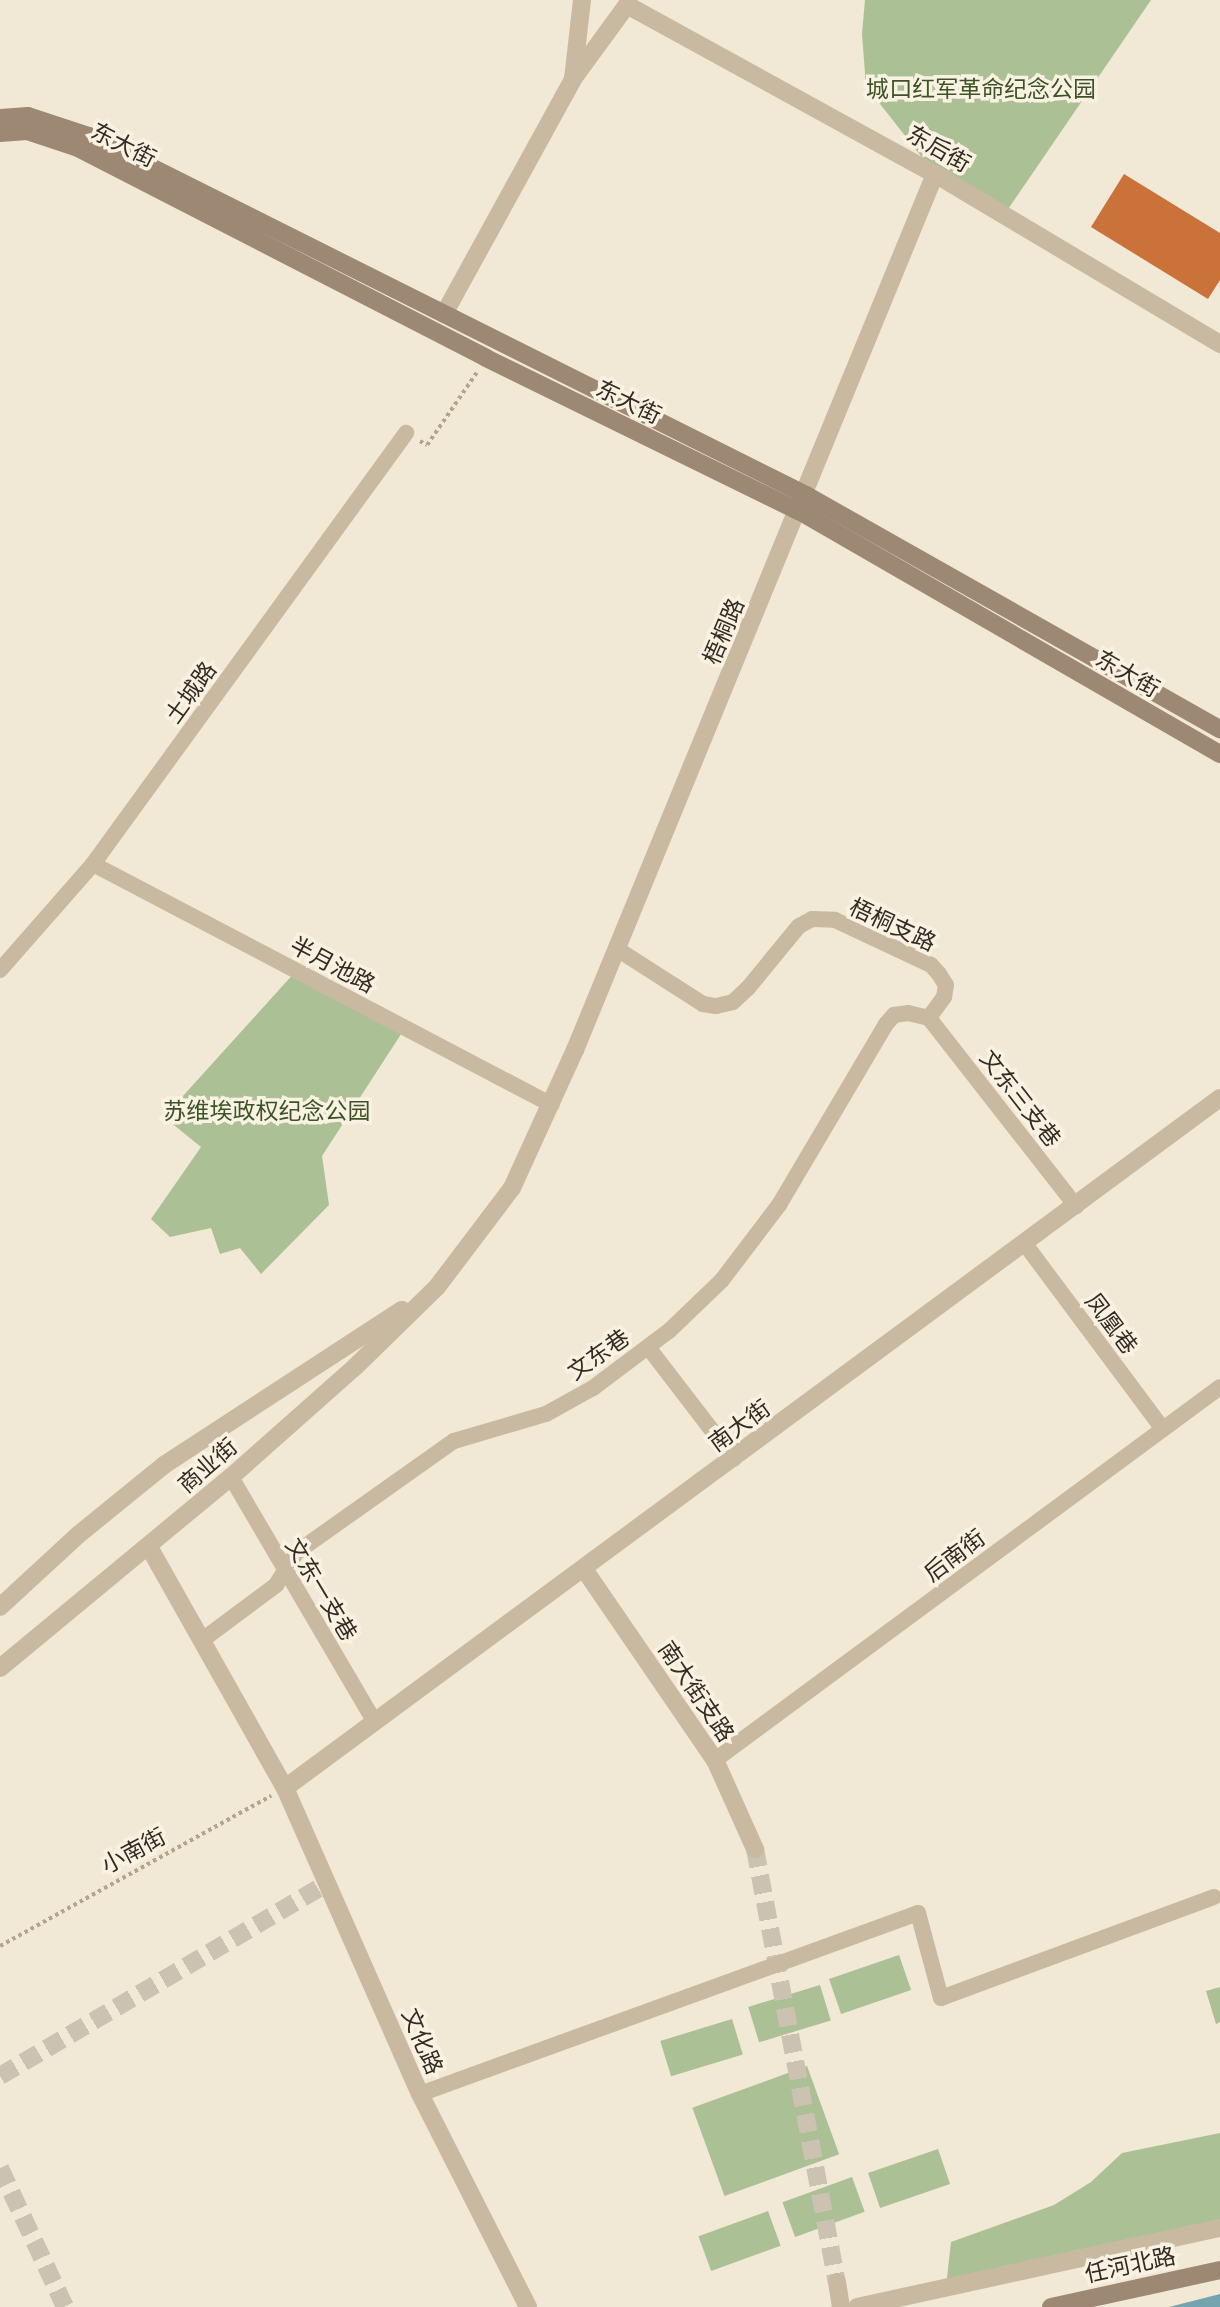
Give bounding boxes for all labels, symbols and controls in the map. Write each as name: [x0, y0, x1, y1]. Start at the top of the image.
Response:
park label: 城口红军革命纪念公园: [866, 74, 1096, 102]
street label: 东大街: [87, 116, 161, 172]
street label: 东后街: [902, 119, 976, 177]
street label: 东大街: [592, 373, 666, 429]
street label: 梧桐路: [697, 594, 749, 668]
street label: 东大街: [1091, 644, 1165, 702]
street label: 土城路: [159, 656, 221, 728]
street label: 梧桐支路: [845, 892, 941, 956]
street label: 半月池路: [286, 930, 380, 998]
street label: 文东三支巷: [975, 1044, 1067, 1152]
park label: 苏维埃政权纪念公园: [164, 1096, 370, 1124]
street label: 凤凰巷: [1080, 1287, 1144, 1359]
street label: 文东巷: [562, 1323, 634, 1385]
street label: 南大街: [703, 1394, 775, 1456]
street label: 商业街: [172, 1432, 242, 1498]
street label: 后南街: [918, 1523, 990, 1587]
street label: 文东一支巷: [281, 1533, 363, 1645]
street label: 南大街支路: [653, 1636, 741, 1746]
street label: 小南街: [96, 1822, 170, 1878]
street label: 文化路: [397, 2004, 449, 2078]
street label: 任河北路: [1082, 2241, 1178, 2287]

